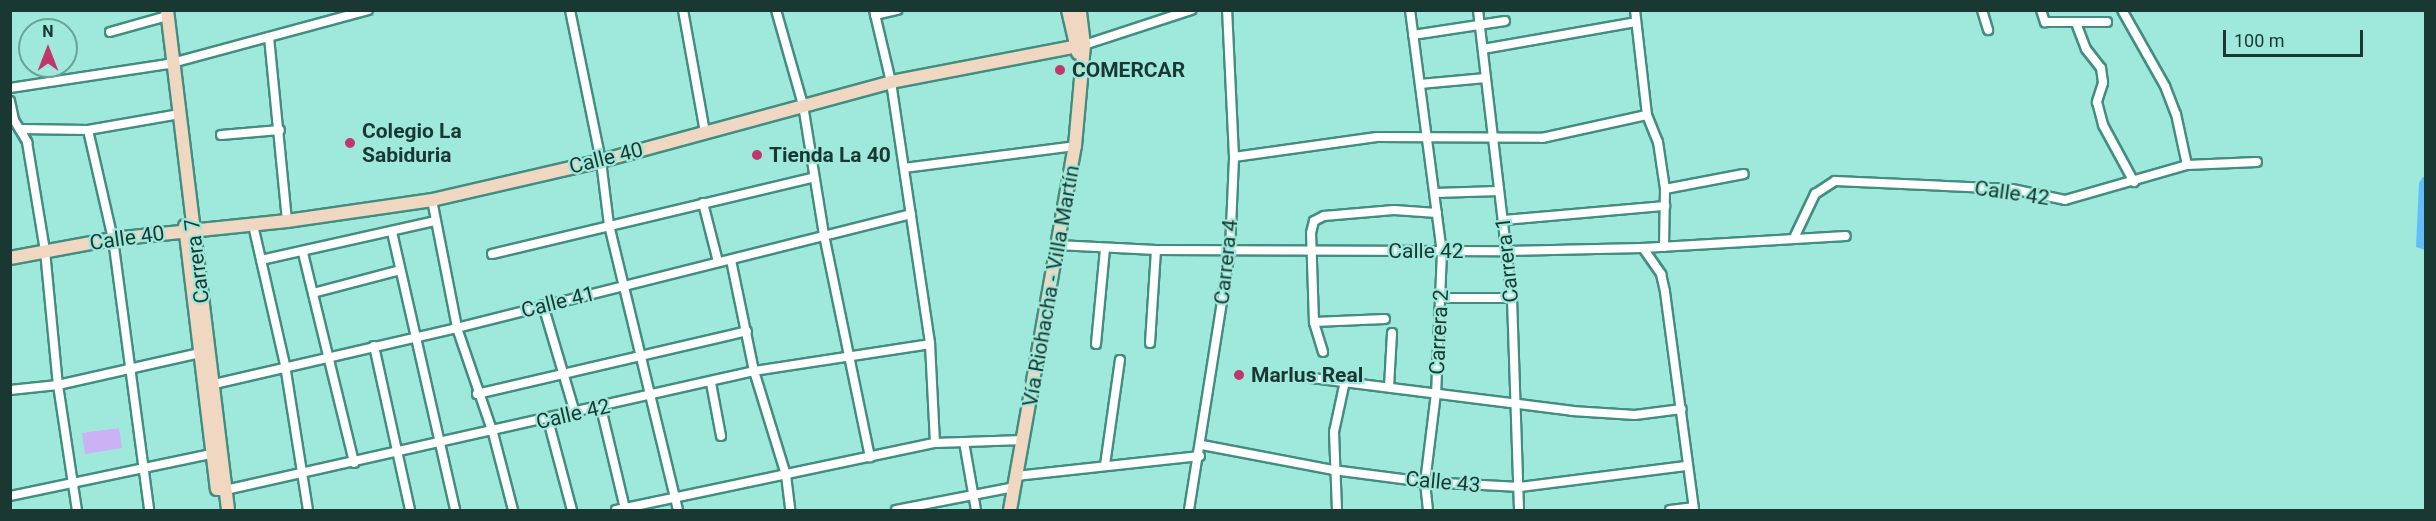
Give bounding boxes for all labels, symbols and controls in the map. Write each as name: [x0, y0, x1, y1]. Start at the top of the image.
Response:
north arrow: [18, 18, 78, 78]
scale bar: [2226, 18, 2366, 56]
text: N: [42, 22, 54, 41]
text: 100 m: [2234, 30, 2285, 51]
place label: COMERCAR: [1072, 57, 1185, 83]
marker: COMERCAR: [1053, 63, 1067, 77]
place label: Colegio La Sabiduria: [362, 118, 462, 168]
marker: Colegio La Sabiduria: [343, 136, 357, 150]
street label: Calle 40: [566, 137, 646, 179]
place label: Tienda La 40: [769, 142, 891, 168]
marker: Tienda La 40: [750, 148, 764, 162]
street label: Vía Riohacha - Villa Martín: [1017, 163, 1085, 409]
street label: Calle 42: [1973, 175, 2051, 211]
street label: Carrera 1: [1490, 216, 1524, 304]
street label: Carrera 7: [179, 217, 215, 305]
street label: Carrera 4: [1209, 218, 1243, 306]
street label: Calle 40: [88, 220, 166, 256]
street label: Calle 42: [1388, 238, 1464, 264]
street label: Calle 41: [518, 281, 598, 323]
street label: Carrera 2: [1424, 289, 1454, 375]
place label: Marlus Real: [1251, 362, 1363, 388]
marker: Marlus Real: [1232, 368, 1246, 382]
street label: Calle 42: [534, 393, 612, 435]
street label: Calle 43: [1404, 466, 1482, 498]

